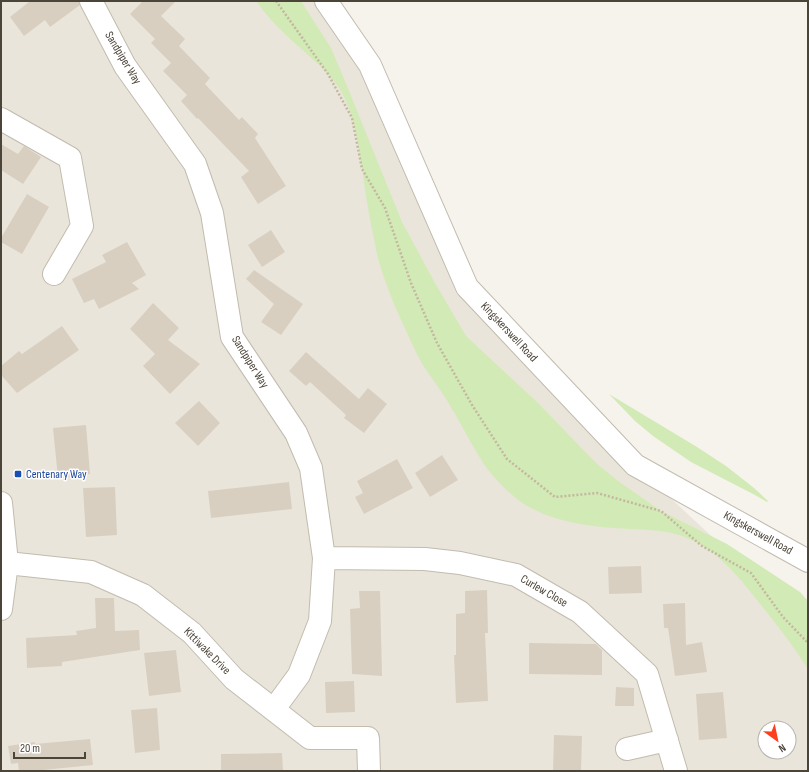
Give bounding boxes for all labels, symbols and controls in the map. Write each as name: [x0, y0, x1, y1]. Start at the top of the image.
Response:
street label: Sandpiper Way: [101, 29, 145, 87]
street label: Kingskerswell Road: [477, 299, 541, 365]
street label: Sandpiper Way: [228, 333, 272, 391]
place label: Centenary Way: [26, 467, 87, 482]
marker: Centenary Way: [13, 469, 23, 479]
street label: Kingskerswell Road: [721, 508, 795, 558]
street label: Curlew Close: [518, 571, 570, 611]
street label: Kittiwake Drive: [180, 624, 234, 678]
north arrow: [757, 720, 797, 760]
scale bar: [14, 734, 85, 760]
text: 20 m: [20, 741, 40, 756]
text: N: [776, 741, 788, 755]

